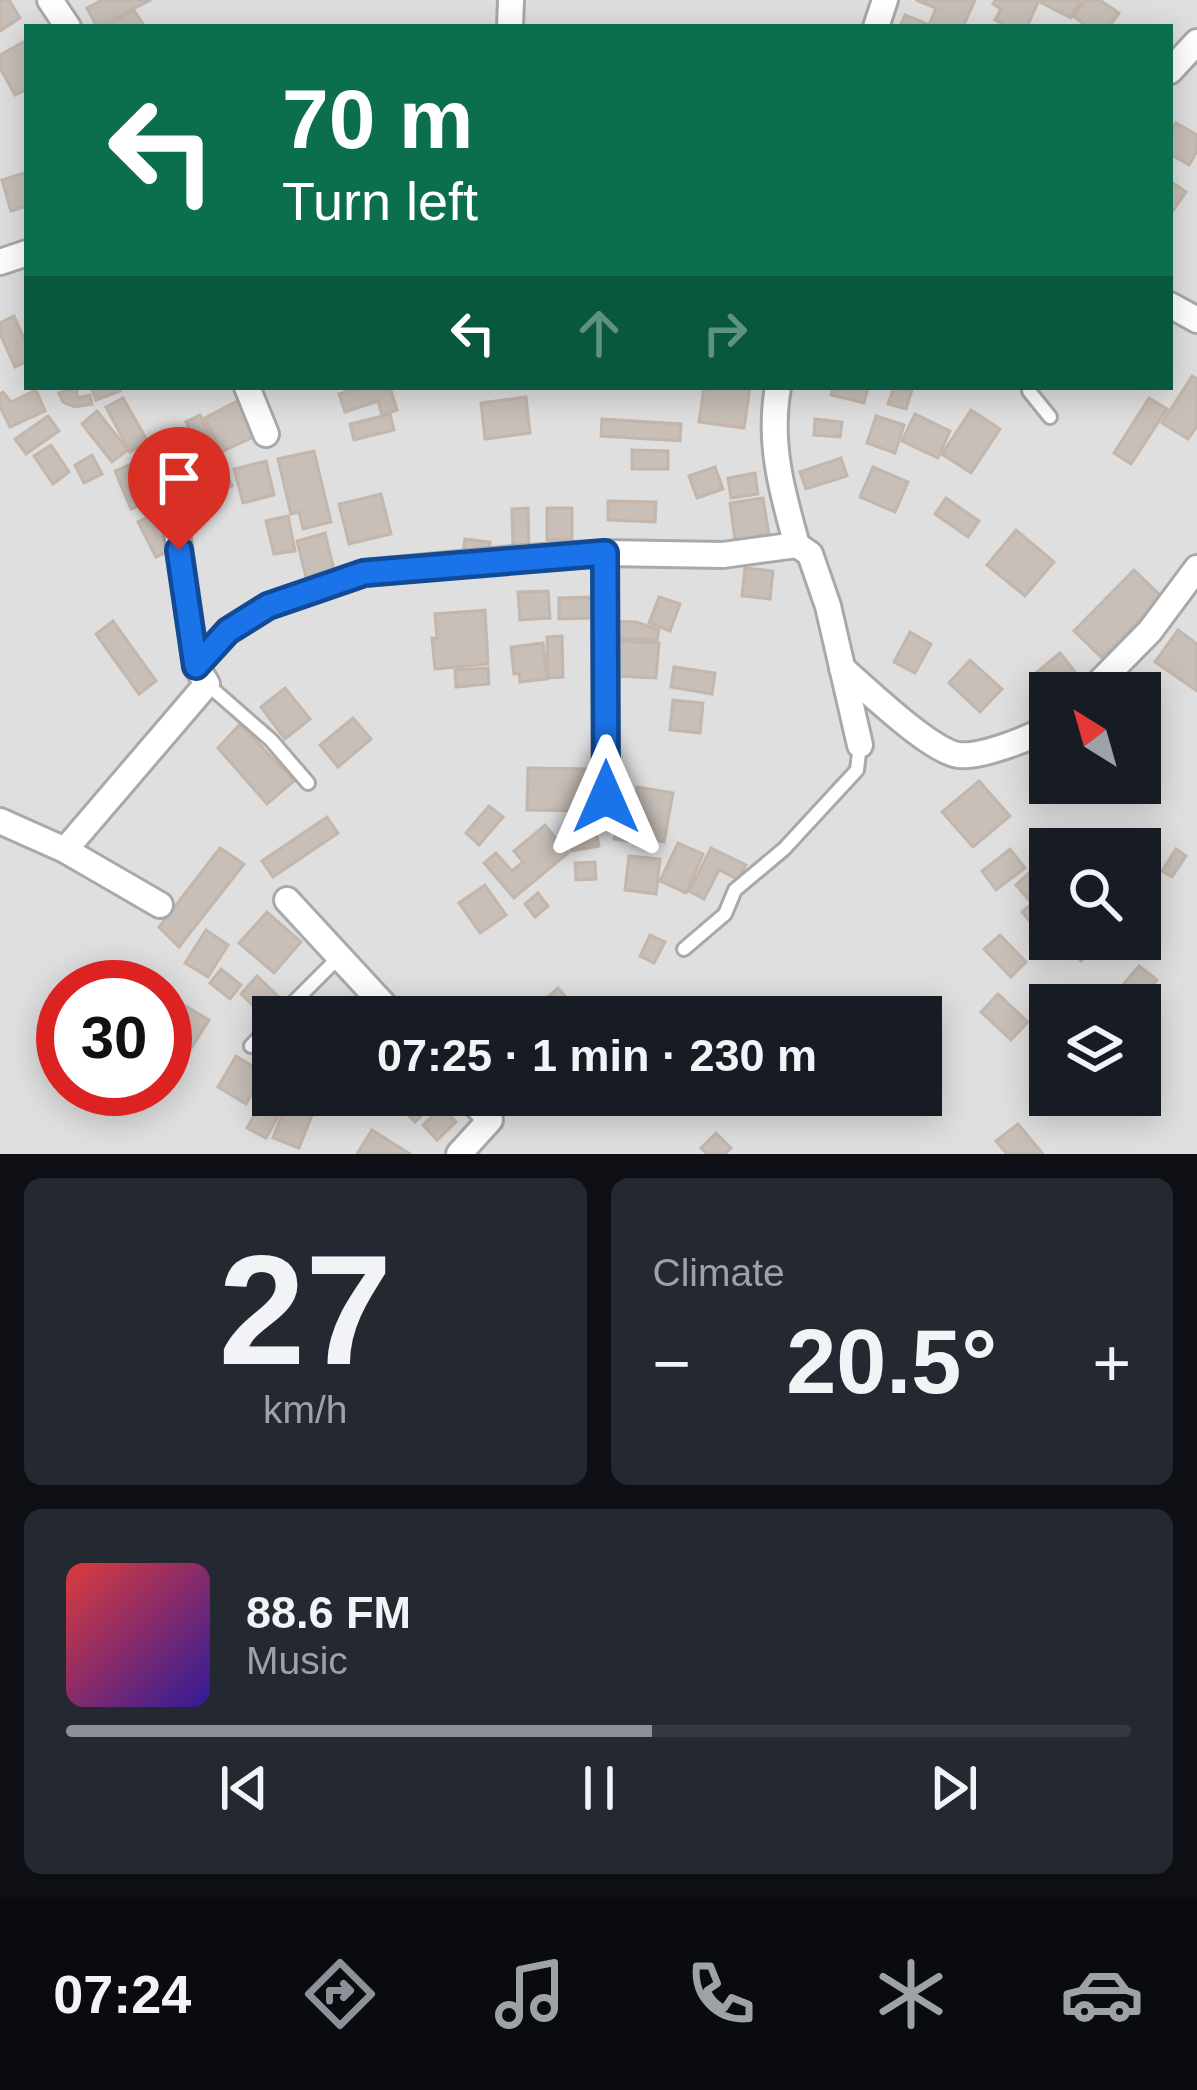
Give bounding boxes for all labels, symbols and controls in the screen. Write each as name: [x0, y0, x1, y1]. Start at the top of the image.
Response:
icon: left: [84, 72, 240, 228]
text: 70 m: [282, 72, 473, 166]
text: Turn left: [282, 171, 478, 231]
icon: left: [440, 300, 506, 366]
icon: ahead: [566, 300, 632, 366]
icon: right: [692, 300, 758, 366]
pin: [128, 427, 230, 550]
icon: arrive: [146, 445, 212, 511]
north arrow: [1029, 672, 1161, 804]
map controls: [1029, 672, 1161, 1116]
position arrow: [543, 734, 669, 860]
button: search: [1029, 828, 1161, 960]
speed limit sign: 30: [36, 960, 192, 1116]
button: layers: [1029, 984, 1161, 1116]
text: 07:25 · 1 min · 230 m: [377, 1030, 817, 1081]
text: 27: [218, 1223, 392, 1397]
text: Climate: [653, 1251, 785, 1294]
text: 20.5°: [786, 1312, 997, 1412]
text: −: [653, 1326, 691, 1400]
text: +: [1092, 1326, 1131, 1400]
text: km/h: [263, 1388, 348, 1431]
text: 88.6 FM: [246, 1587, 411, 1638]
text: Music: [246, 1639, 348, 1682]
icon: previous: [211, 1755, 277, 1821]
icon: pause: [566, 1755, 632, 1821]
icon: next: [921, 1755, 987, 1821]
icon: directions: [298, 1952, 382, 2036]
icon: music: [488, 1952, 572, 2036]
icon: phone: [679, 1952, 763, 2036]
icon: climate: [869, 1952, 953, 2036]
icon: car: [1060, 1952, 1144, 2036]
text: 07:24: [53, 1964, 191, 2024]

